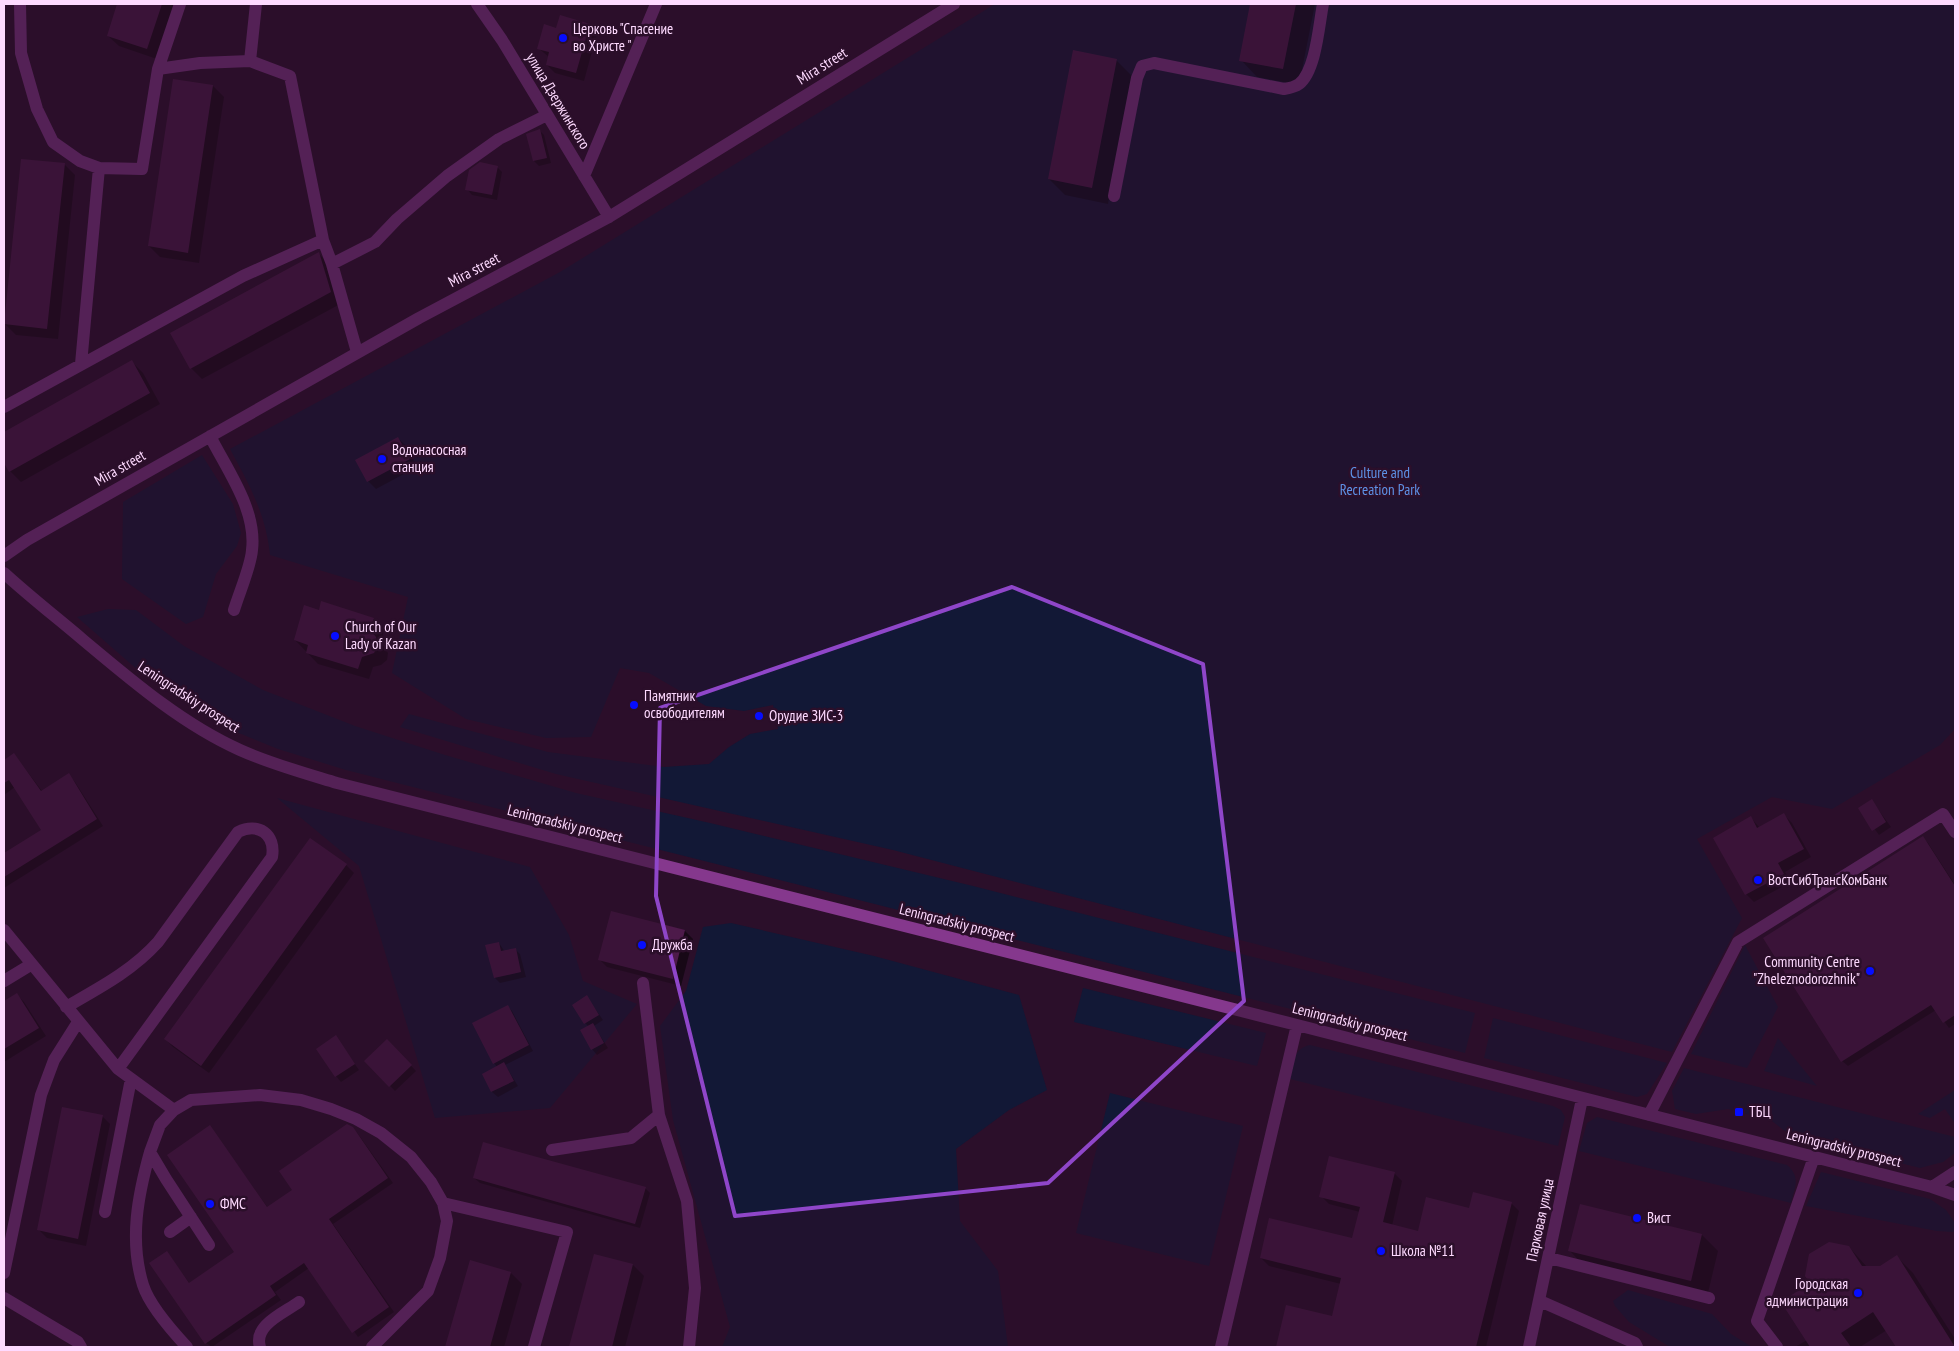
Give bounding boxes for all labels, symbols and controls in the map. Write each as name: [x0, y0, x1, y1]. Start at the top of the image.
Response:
place label: Церковь "Спасение во Христе ": [573, 19, 673, 55]
marker: Церковь "Спасение во Христе ": [557, 32, 569, 44]
street label: Mira street: [793, 43, 850, 88]
street label: улица Дзержинского: [522, 49, 595, 152]
street label: Mira street: [445, 248, 503, 291]
place label: Водонасосная станция: [392, 440, 467, 476]
street label: Mira street: [91, 445, 149, 490]
marker: Водонасосная станция: [376, 453, 388, 465]
park label: Culture and Recreation Park: [1340, 463, 1420, 499]
place label: Church of Our Lady of Kazan: [345, 617, 417, 653]
marker: Church of Our Lady of Kazan: [329, 630, 341, 642]
street label: Leningradskiy prospect: [135, 656, 244, 737]
place label: Памятник освободителям: [644, 686, 725, 722]
marker: Памятник освободителям: [628, 699, 640, 711]
place label: Орудие ЗИС-3: [769, 706, 843, 725]
marker: Орудие ЗИС-3: [753, 710, 765, 722]
street label: Leningradskiy prospect: [506, 800, 625, 847]
place label: ВостСибТрансКомБанк: [1768, 870, 1887, 889]
marker: ВостСибТрансКомБанк: [1752, 874, 1764, 886]
street label: Leningradskiy prospect: [898, 899, 1017, 946]
place label: Дружба: [652, 935, 693, 954]
marker: Дружба: [636, 939, 648, 951]
place label: Сommunity Сentre "Zheleznodorozhnik": [1753, 952, 1860, 988]
marker: Сommunity Сentre "Zheleznodorozhnik": [1864, 965, 1876, 977]
street label: Leningradskiy prospect: [1291, 998, 1410, 1045]
place label: ТБЦ: [1749, 1102, 1771, 1121]
marker: ТБЦ: [1733, 1106, 1745, 1118]
street label: Leningradskiy prospect: [1785, 1124, 1904, 1171]
street label: Парковая улица: [1521, 1177, 1558, 1263]
place label: ФМС: [220, 1194, 246, 1213]
marker: ФМС: [204, 1198, 216, 1210]
place label: Вист: [1647, 1208, 1671, 1227]
marker: Вист: [1631, 1212, 1643, 1224]
place label: Школа №11: [1391, 1241, 1455, 1260]
marker: Школа №11: [1375, 1245, 1387, 1257]
place label: Городская администрация: [1766, 1274, 1848, 1310]
marker: Городская администрация: [1852, 1287, 1864, 1299]

